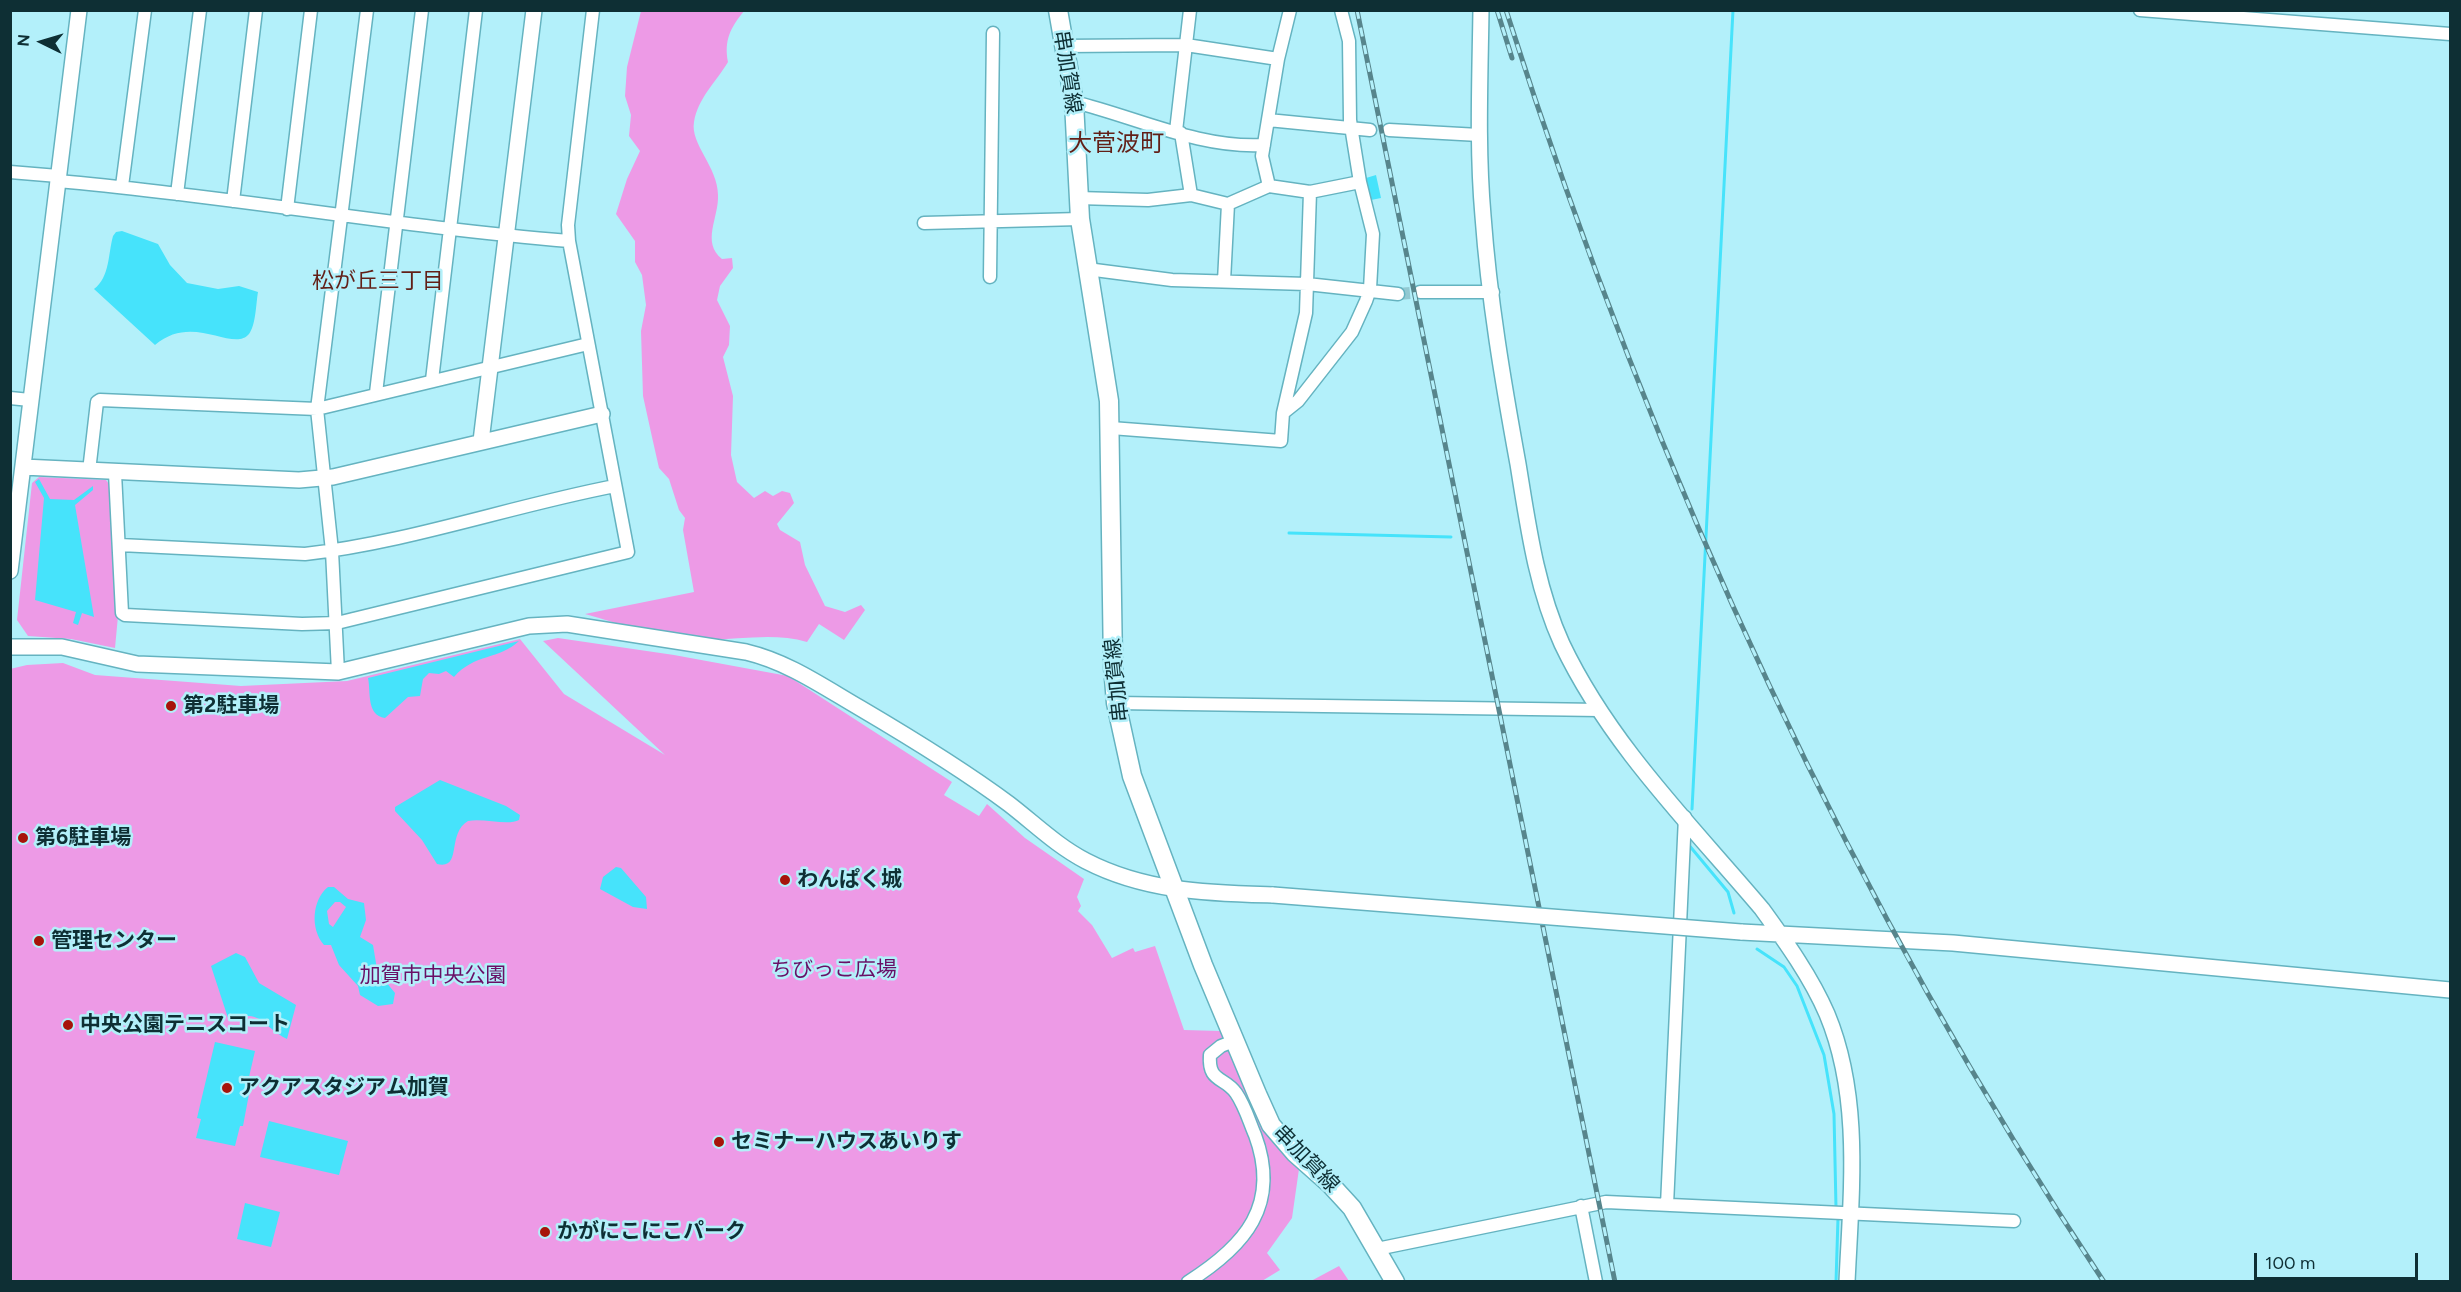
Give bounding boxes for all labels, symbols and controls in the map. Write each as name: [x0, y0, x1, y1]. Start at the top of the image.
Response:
north arrow: [12, 12, 72, 72]
street label: 串加賀線: [1048, 29, 1086, 115]
text: N: [14, 33, 34, 47]
district label: 大菅波町: [1068, 130, 1164, 158]
district label: 松が丘三丁目: [312, 269, 444, 295]
street label: 串加賀線: [1100, 637, 1134, 723]
place label: 第2駐車場: [183, 693, 279, 719]
marker: 第2駐車場: [164, 699, 178, 713]
place label: 第6駐車場: [35, 825, 131, 851]
marker: 第6駐車場: [16, 831, 30, 845]
place label: わんぱく城: [797, 867, 902, 893]
marker: わんぱく城: [778, 873, 792, 887]
place label: 管理センター: [51, 928, 177, 954]
marker: 管理センター: [32, 934, 46, 948]
park label: ちびっこ広場: [771, 957, 897, 983]
park label: 加賀市中央公園: [360, 963, 506, 989]
place label: 中央公園テニスコート: [80, 1012, 290, 1038]
marker: 中央公園テニスコート: [61, 1018, 75, 1032]
place label: アクアスタジアム加賀: [239, 1075, 449, 1101]
marker: アクアスタジアム加賀: [220, 1081, 234, 1095]
street label: 串加賀線: [1268, 1120, 1344, 1198]
place label: セミナーハウスあいりす: [731, 1129, 962, 1155]
marker: セミナーハウスあいりす: [712, 1135, 726, 1149]
place label: かがにこにこパーク: [557, 1219, 746, 1245]
marker: かがにこにこパーク: [538, 1225, 552, 1239]
scale bar: [2257, 1241, 2420, 1279]
text: 100 m: [2265, 1252, 2315, 1274]

